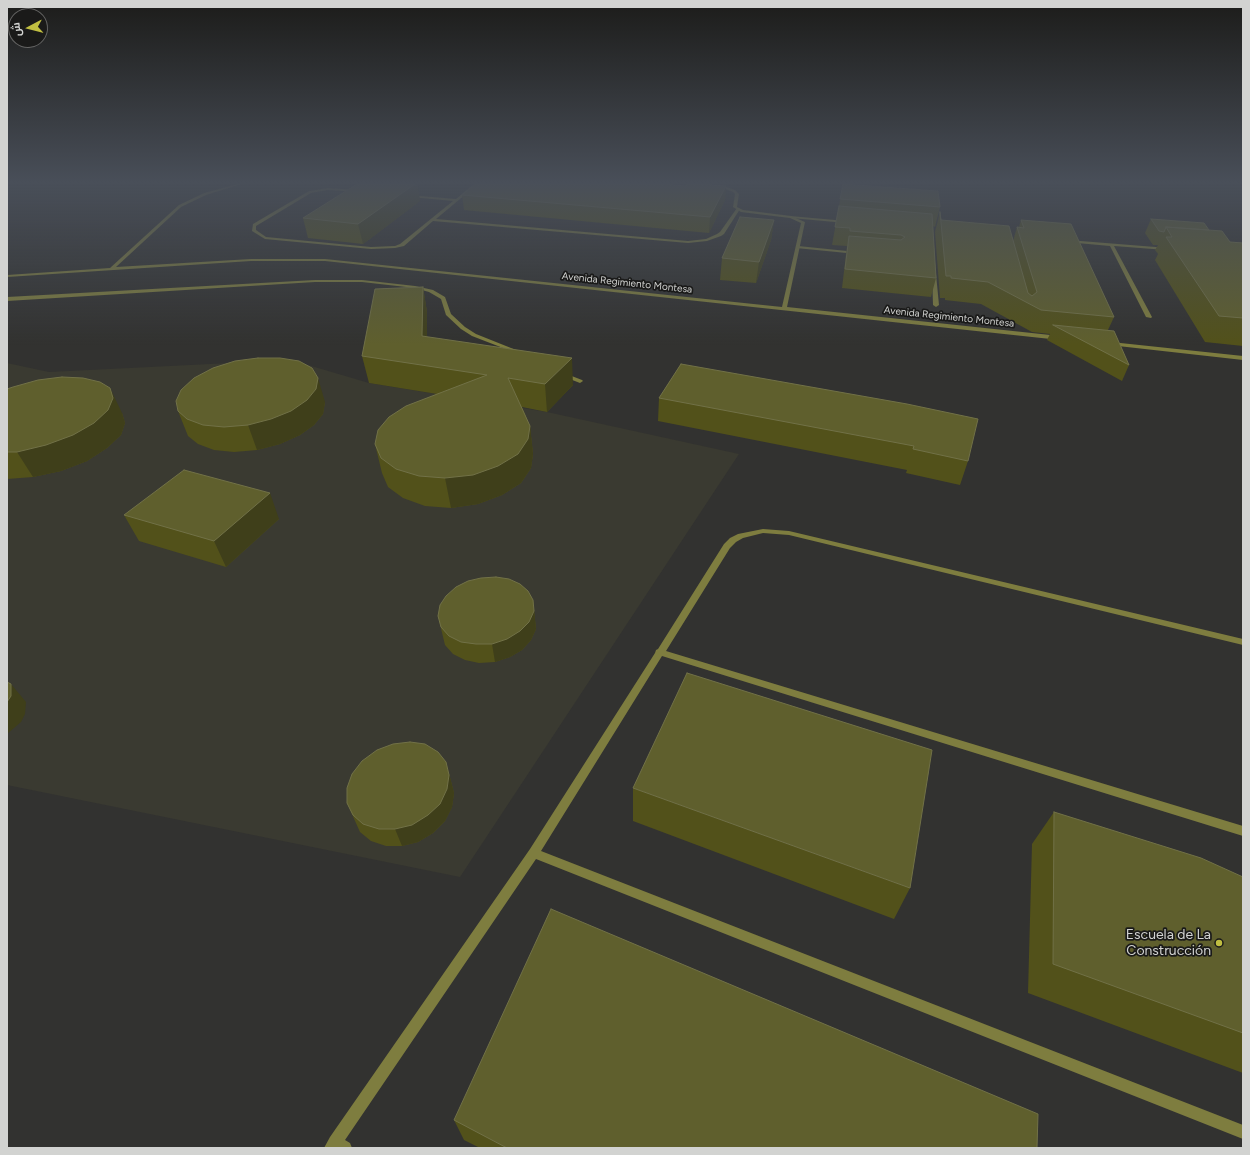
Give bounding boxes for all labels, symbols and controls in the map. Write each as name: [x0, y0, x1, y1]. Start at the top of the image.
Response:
north arrow: [8, 8, 48, 48]
text: ش: [9, 22, 24, 37]
street label: Avenida Regimiento Montesa: [561, 270, 693, 296]
street label: Avenida Regimiento Montesa: [883, 304, 1015, 330]
place label: Escuela de La Construcción: [1126, 927, 1211, 960]
marker: Escuela de La Construcción: [1214, 938, 1224, 948]

